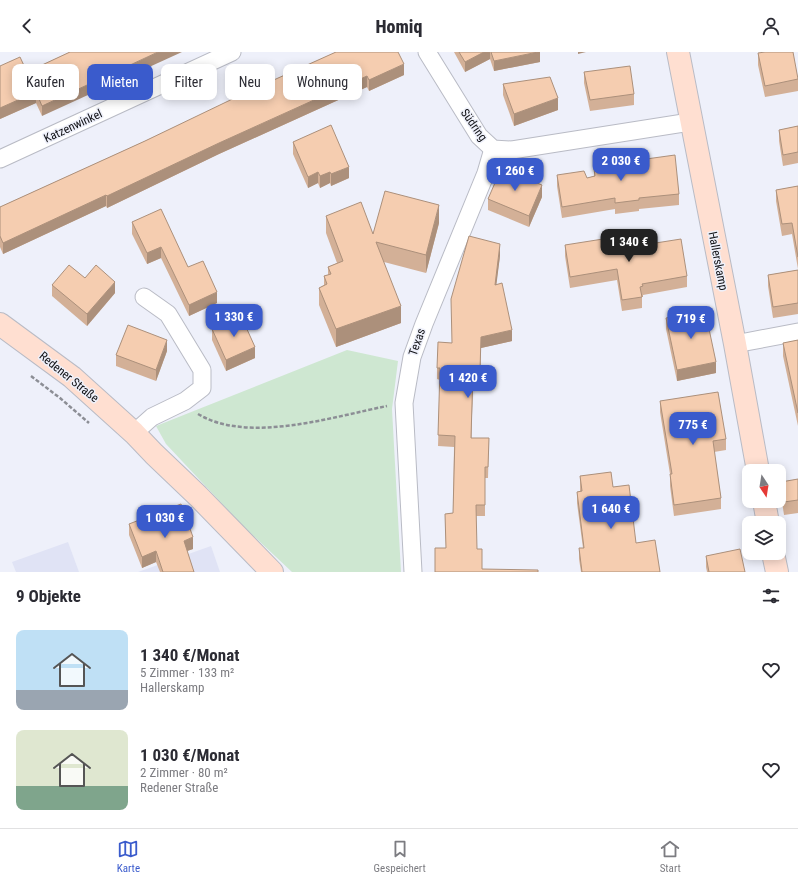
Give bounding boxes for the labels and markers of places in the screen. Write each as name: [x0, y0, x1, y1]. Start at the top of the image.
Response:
pin: 2 030 €: [584, 148, 658, 182]
pin: 1 260 €: [478, 158, 552, 192]
pin: 1 340 €: [592, 229, 666, 263]
pin: 1 330 €: [197, 304, 271, 338]
pin: 719 €: [663, 306, 719, 340]
pin: 1 420 €: [431, 365, 505, 399]
pin: 775 €: [665, 412, 721, 446]
pin: 1 640 €: [574, 496, 648, 530]
pin: 1 030 €: [128, 505, 202, 539]

